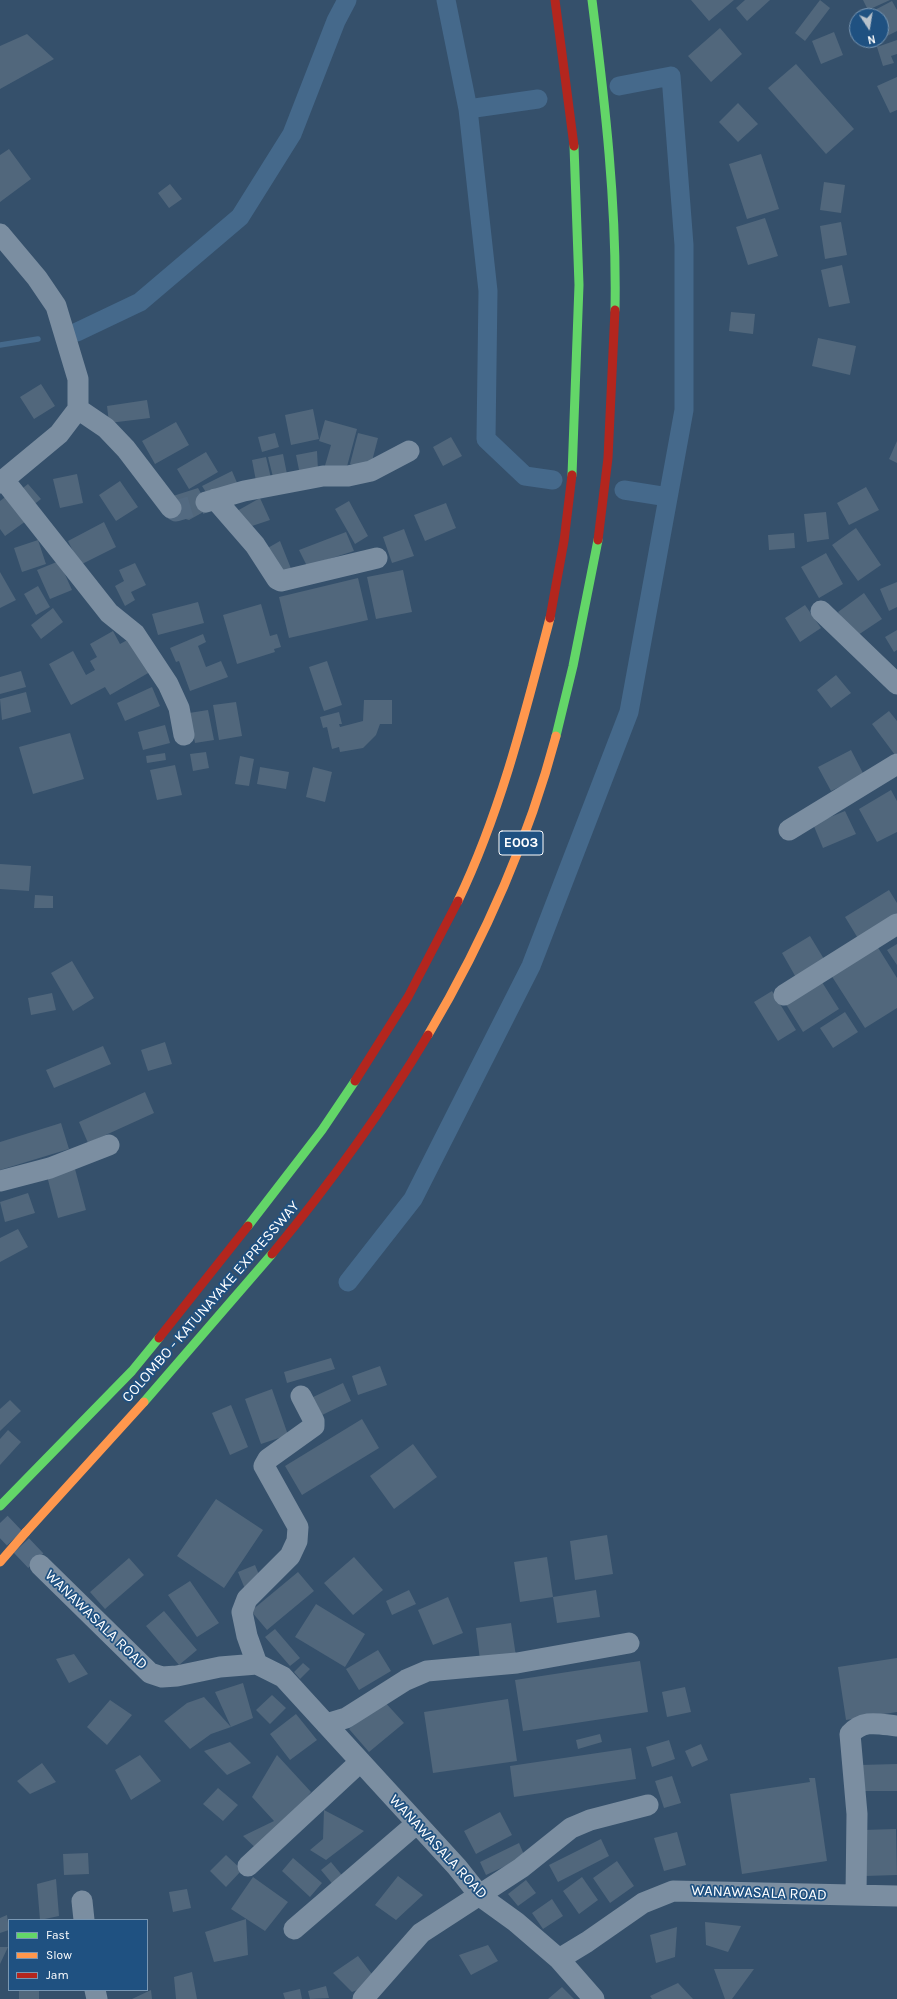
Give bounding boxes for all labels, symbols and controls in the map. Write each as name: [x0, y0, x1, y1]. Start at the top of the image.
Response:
north arrow: [849, 8, 889, 48]
text: N: [866, 32, 877, 46]
road number: E003: [499, 831, 543, 855]
street label: COLOMBO - KATUNAYAKE EXPRESSWAY: [119, 1198, 303, 1406]
street label: WANAWASALA ROAD: [41, 1566, 151, 1674]
street label: WANAWASALA ROAD: [385, 1791, 491, 1903]
street label: WANAWASALA ROAD: [691, 1882, 827, 1904]
legend: [8, 1919, 148, 1991]
text: Fast: [46, 1928, 69, 1942]
text: Slow: [46, 1948, 72, 1962]
text: Jam: [46, 1968, 69, 1982]

